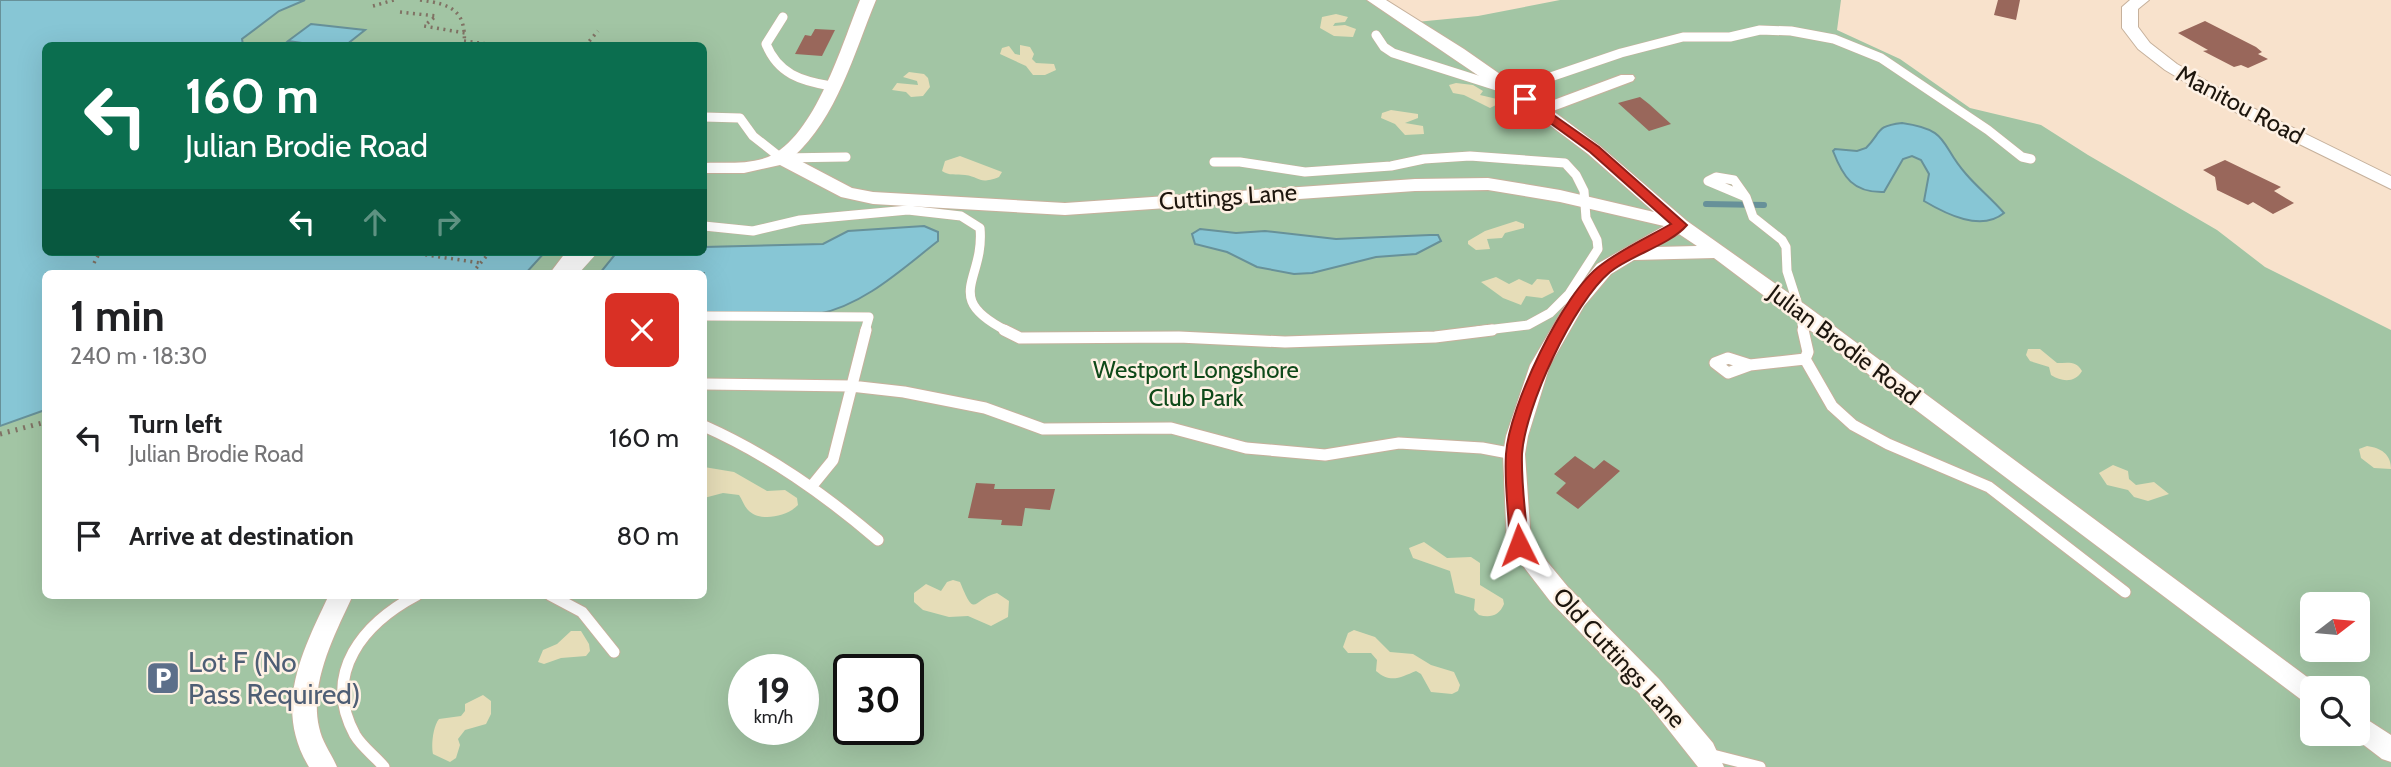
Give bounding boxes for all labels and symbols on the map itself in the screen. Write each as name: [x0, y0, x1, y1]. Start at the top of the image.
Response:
street label: Manitou Road: [2171, 59, 2309, 150]
pin: [1495, 69, 1555, 129]
street label: Cuttings Lane: [1158, 177, 1298, 216]
street label: Julian Brodie Road: [1762, 278, 1926, 411]
park label: Westport Longshore Club Park: [1093, 355, 1299, 412]
position arrow: [1482, 508, 1556, 582]
street label: Old Cuttings Lane: [1547, 582, 1692, 734]
north arrow: [2300, 592, 2370, 662]
place label: Lot F (No Pass Required): [188, 645, 361, 711]
speed limit sign: 30: [833, 654, 924, 745]
parking icon: Lot F (No Pass Required): [144, 659, 182, 697]

